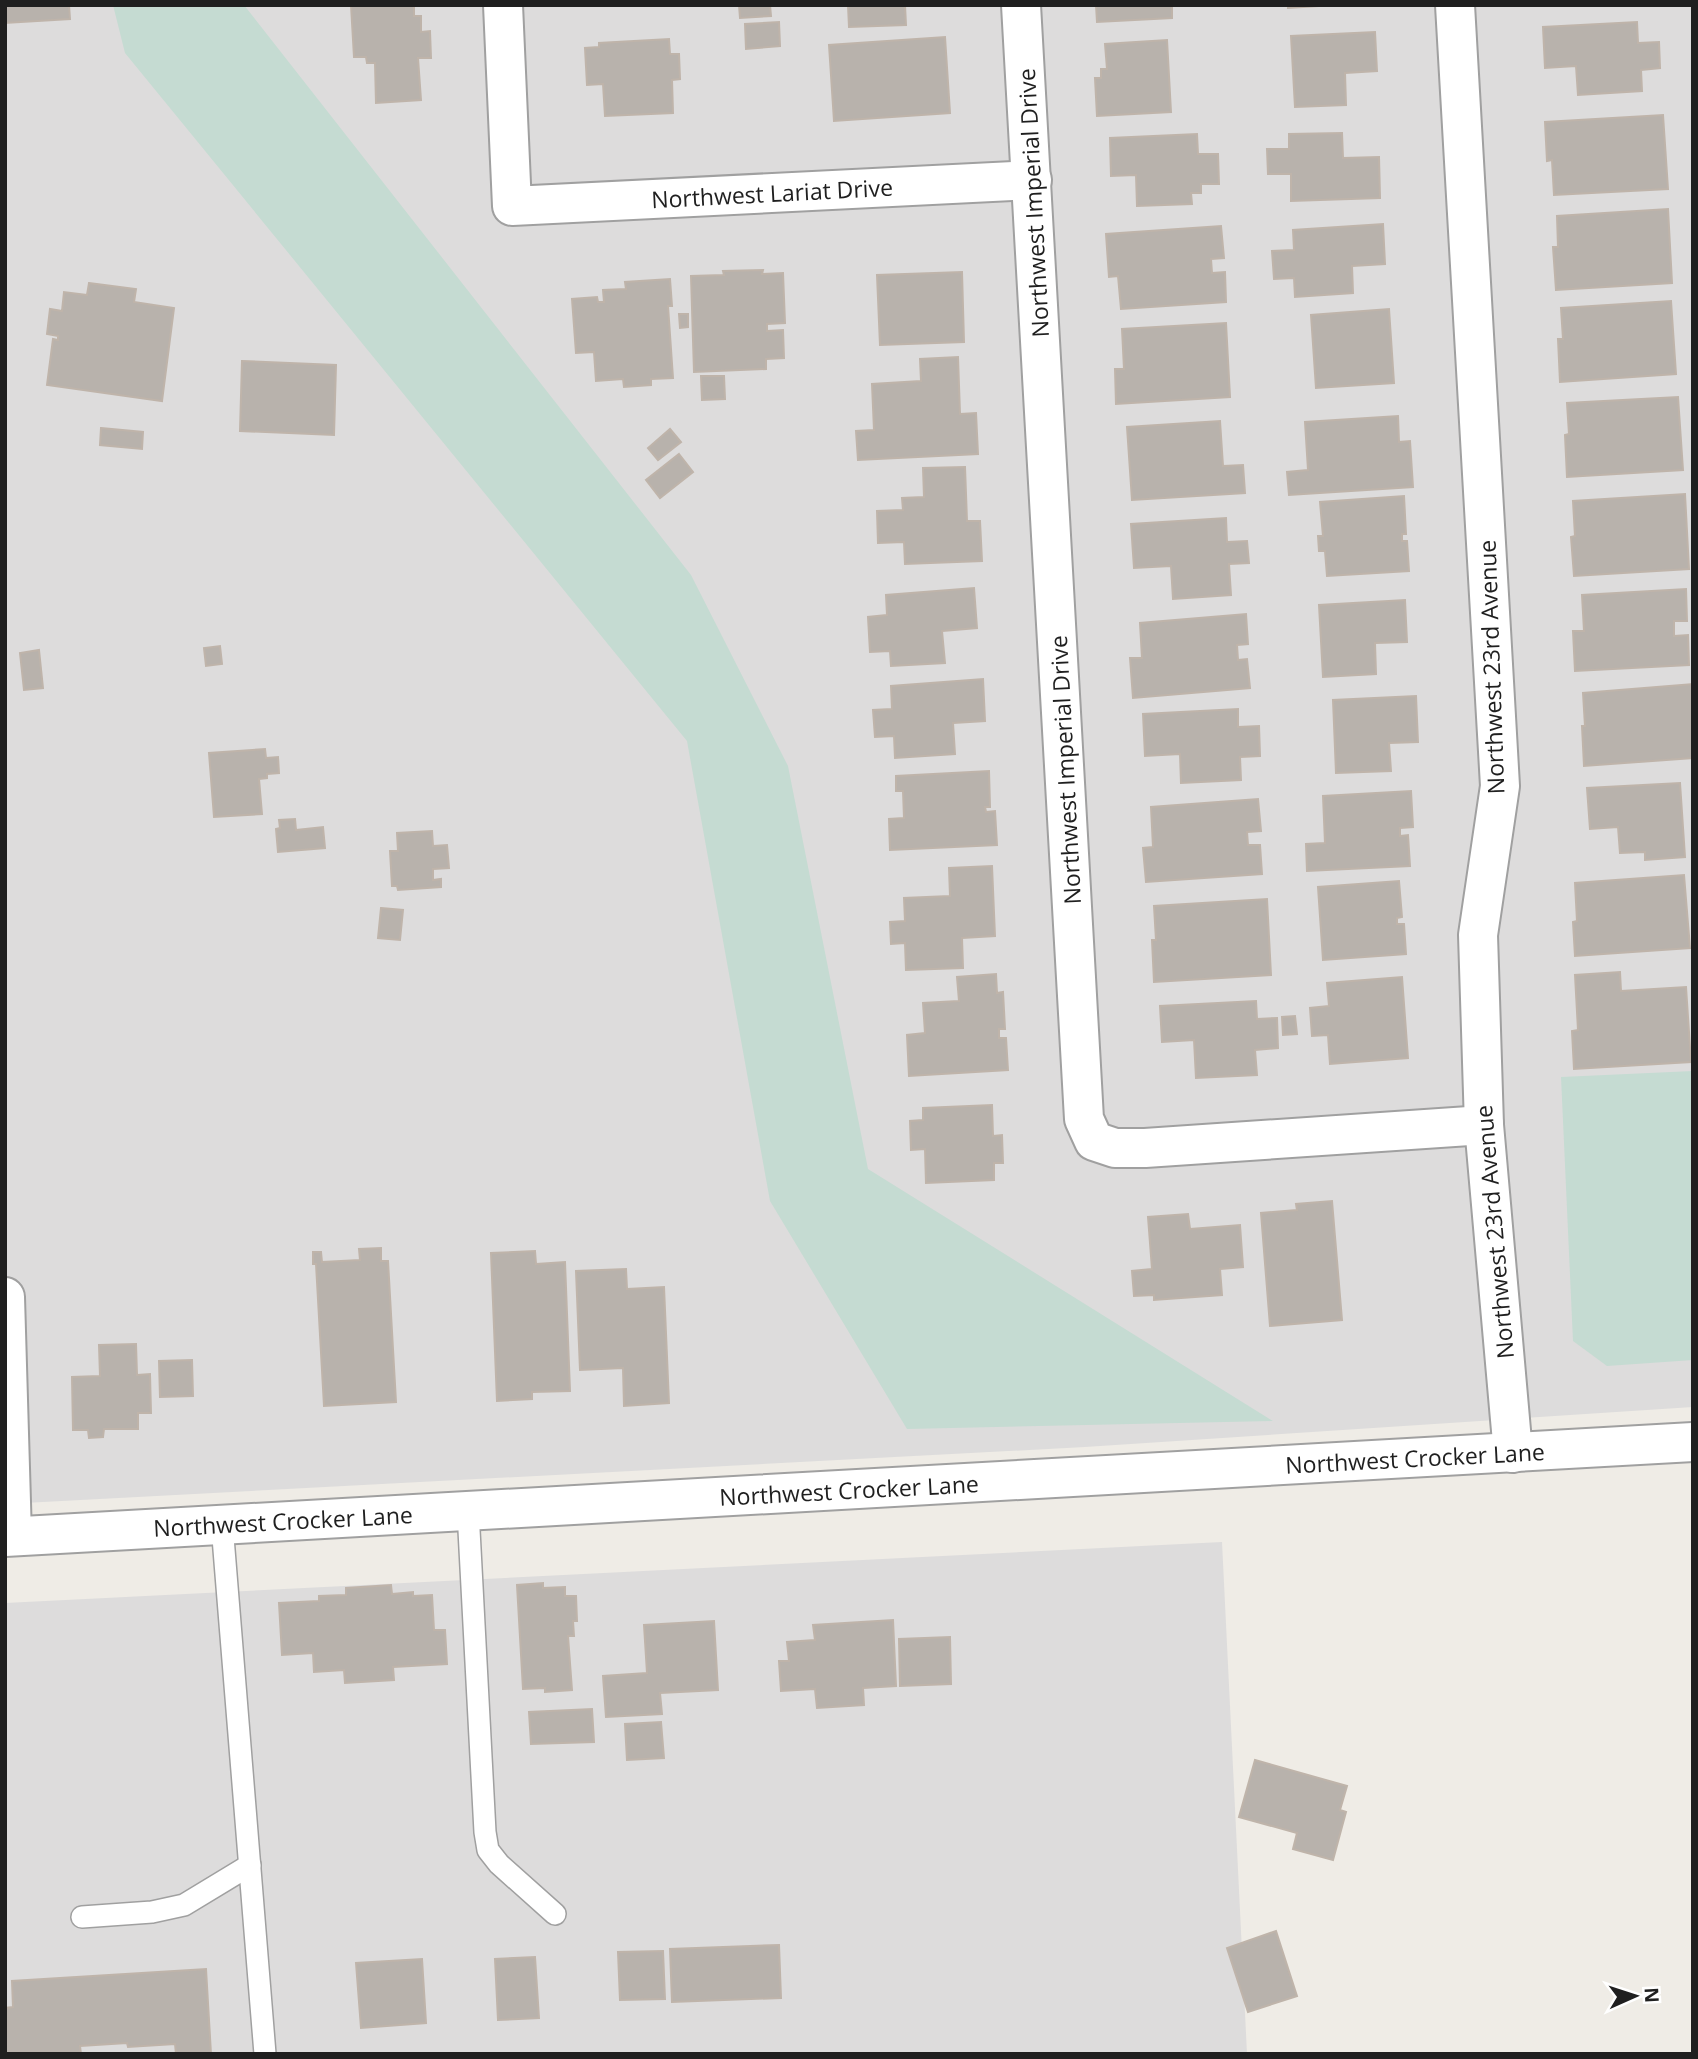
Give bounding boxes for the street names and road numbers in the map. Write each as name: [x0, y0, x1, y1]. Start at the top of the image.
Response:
street label: Northwest Imperial Drive: [1010, 68, 1056, 338]
street label: Northwest Lariat Drive: [650, 171, 894, 215]
street label: Northwest 23rd Avenue: [1471, 539, 1511, 795]
street label: Northwest Imperial Drive: [1042, 635, 1088, 905]
street label: Northwest 23rd Avenue: [1467, 1104, 1521, 1360]
street label: Northwest Crocker Lane: [1285, 1435, 1545, 1481]
street label: Northwest Crocker Lane: [719, 1467, 979, 1513]
street label: Northwest Crocker Lane: [153, 1498, 413, 1544]

